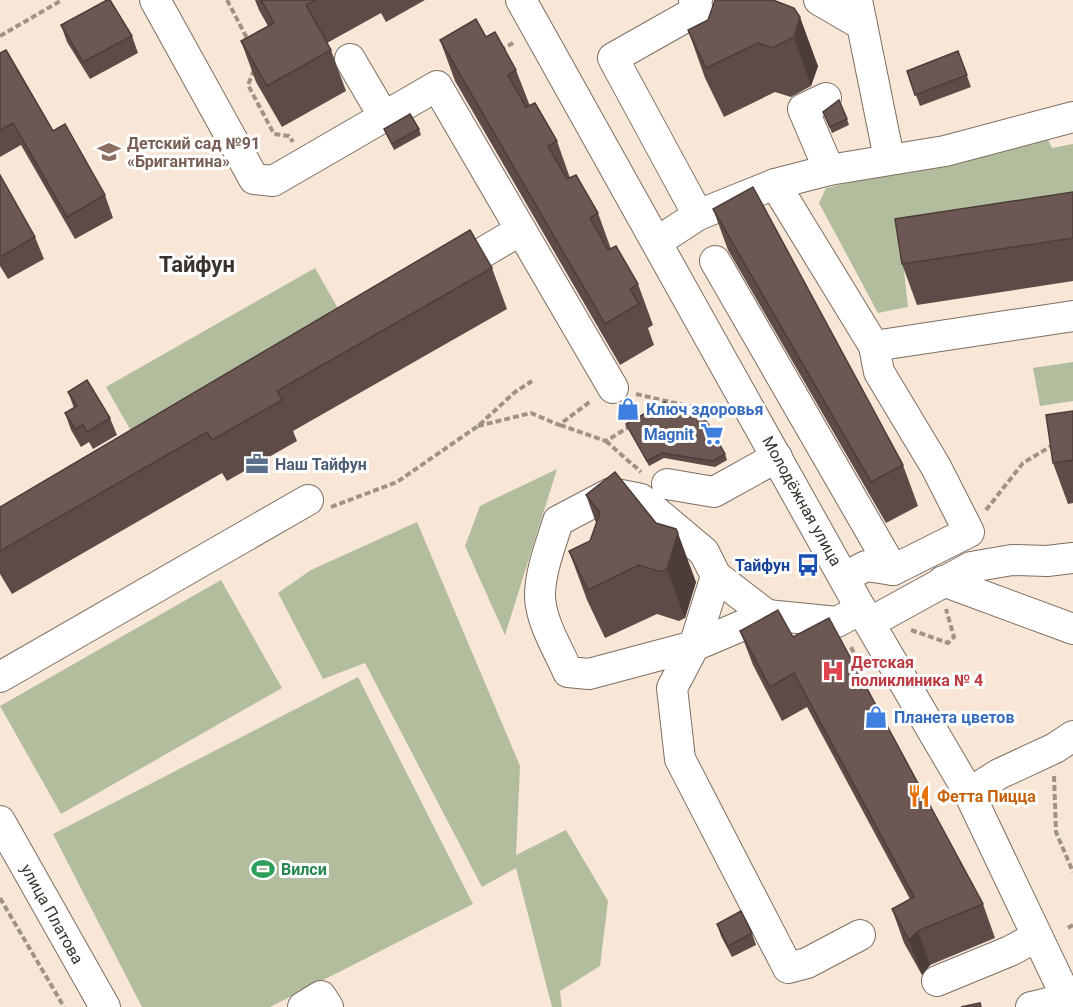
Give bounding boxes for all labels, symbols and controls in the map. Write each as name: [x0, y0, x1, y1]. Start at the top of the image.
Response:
place label: Детский сад №91 «Бригантина»: [127, 134, 260, 171]
school or university icon: Детский сад №91 «Бригантина»: [96, 139, 122, 165]
district label: Тайфун: [159, 252, 235, 277]
shop icon: Ключ здоровья: [615, 396, 641, 422]
place label: Ключ здоровья: [646, 400, 763, 419]
supermarket icon: Magnit: [699, 421, 725, 447]
place label: Magnit: [644, 425, 695, 444]
street label: Молодёжная улица: [758, 433, 846, 569]
office icon: Наш Тайфун: [244, 451, 270, 477]
place label: Наш Тайфун: [275, 455, 367, 474]
bus stop icon: Тайфун: [795, 552, 821, 578]
place label: Тайфун: [735, 556, 790, 575]
place label: Детская поликлиника № 4: [851, 653, 983, 690]
hospital icon: Детская поликлиника № 4: [820, 658, 846, 684]
shop icon: Планета цветов: [863, 704, 889, 730]
place label: Планета цветов: [894, 708, 1014, 727]
restaurant icon: Фетта Пицца: [906, 783, 932, 809]
place label: Фетта Пицца: [937, 787, 1036, 806]
sports icon: Вилси: [250, 856, 276, 882]
place label: Вилси: [281, 860, 327, 879]
street label: улица Платова: [17, 861, 87, 967]

